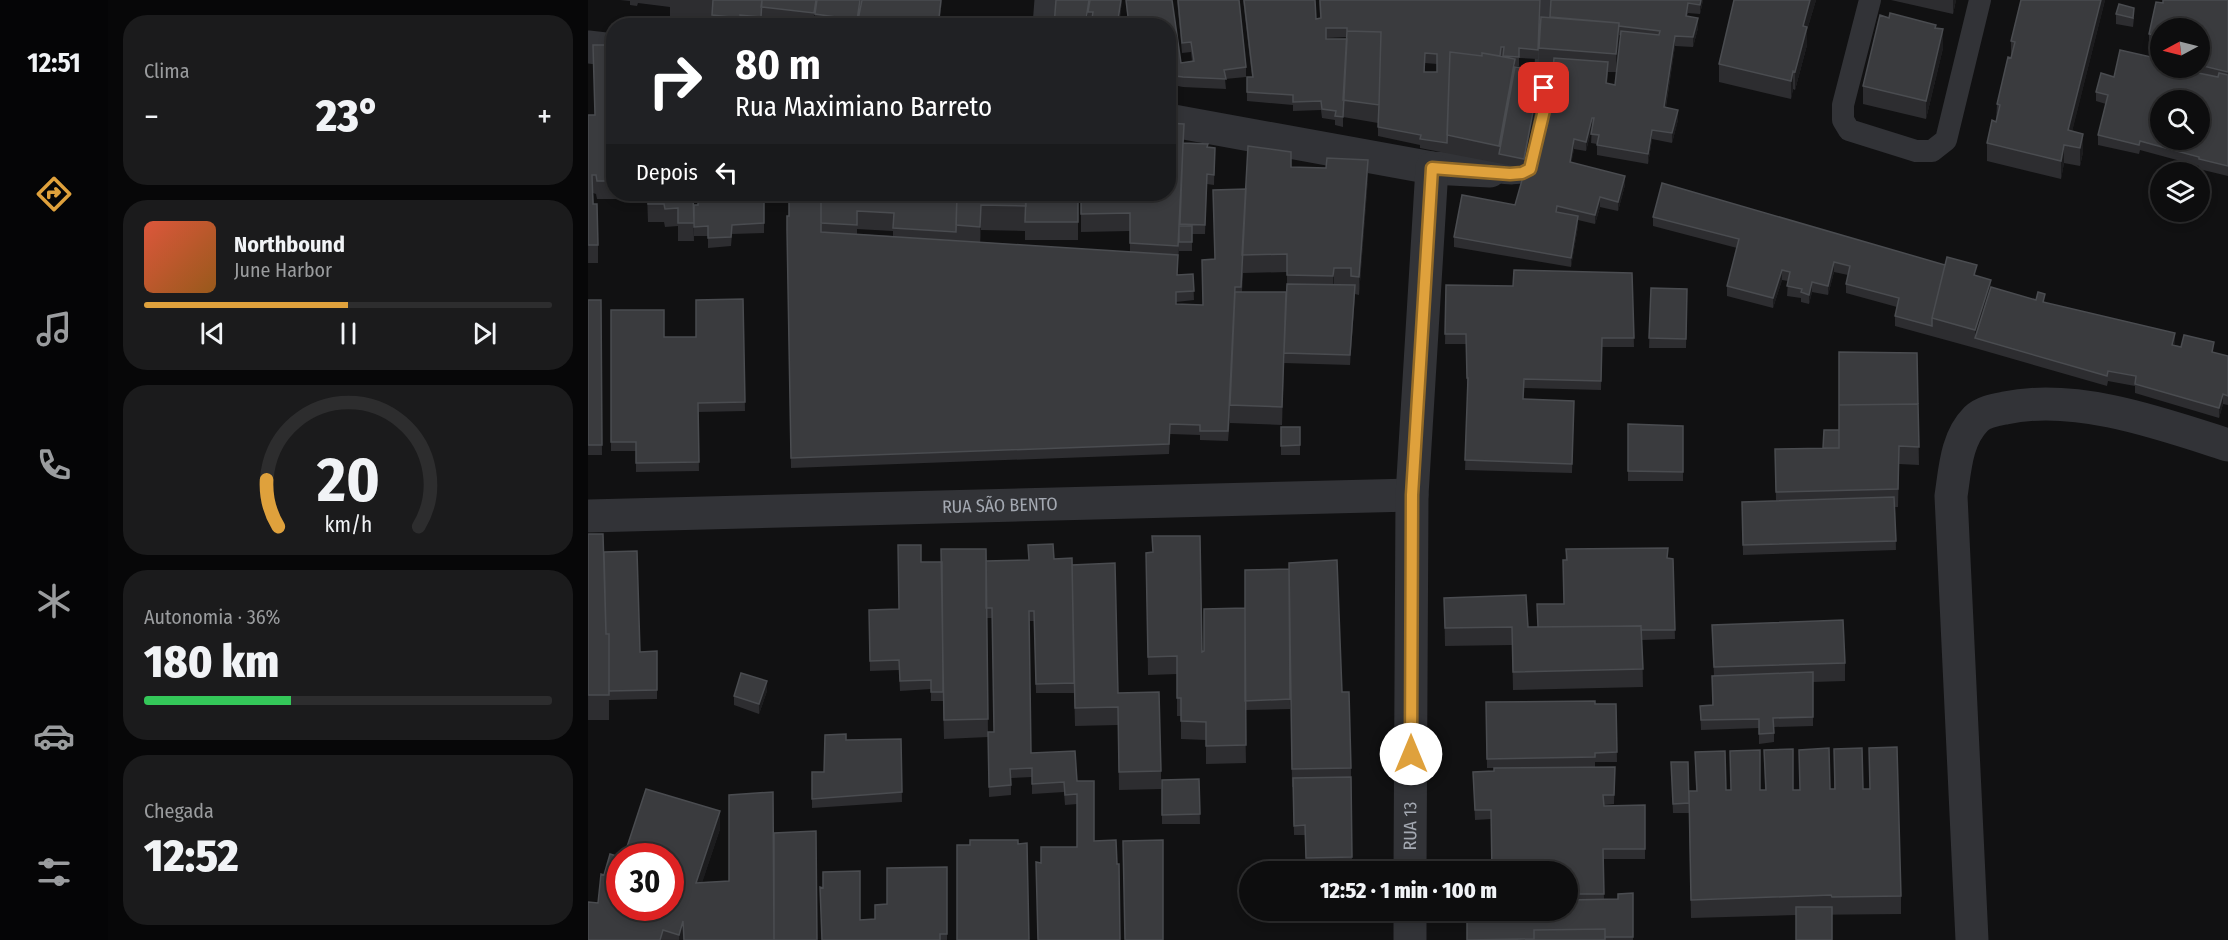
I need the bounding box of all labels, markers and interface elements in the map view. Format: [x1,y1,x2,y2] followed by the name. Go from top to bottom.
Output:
[2150,18,2210,78] north arrow
[2150,18,2210,222] map controls
[735,40,821,90] text: 80 m
[636,42,714,120] icon: right
[27,47,81,79] text: 12:51
[144,59,189,83] text: Clima
[1518,62,1569,113] pin
[1527,71,1560,104] icon: arrive
[316,89,380,143] text: 23°
[2150,90,2210,150] button: search
[735,91,992,123] text: Rua Maximiano Barreto
[144,97,159,137] text: −
[537,97,552,137] text: +
[710,156,743,189] icon: left
[636,159,698,186] text: Depois
[2150,162,2210,222] button: layers
[33,173,75,215] icon: directions
[234,231,345,258] text: Northbound
[234,258,332,282] text: June Harbor
[33,308,75,350] icon: music
[196,317,229,350] icon: previous
[332,317,365,350] icon: pause
[468,317,501,350] icon: next
[316,443,379,518] text: 20
[33,444,75,486] icon: phone
[942,493,1058,518] street label: RUA SÃO BENTO
[324,512,372,538] text: km/h
[33,580,75,622] icon: climate
[144,605,281,629] text: Autonomia · 36%
[144,635,279,689] text: 180 km
[33,715,75,757] icon: car
[1379,722,1443,786] position arrow
[144,799,214,823] text: Chegada
[1399,801,1421,851] street label: RUA 13
[144,829,239,883] text: 12:52
[606,843,684,921] speed limit sign: 30
[33,851,75,893] icon: filters
[1320,877,1497,904] text: 12:52 · 1 min · 100 m

